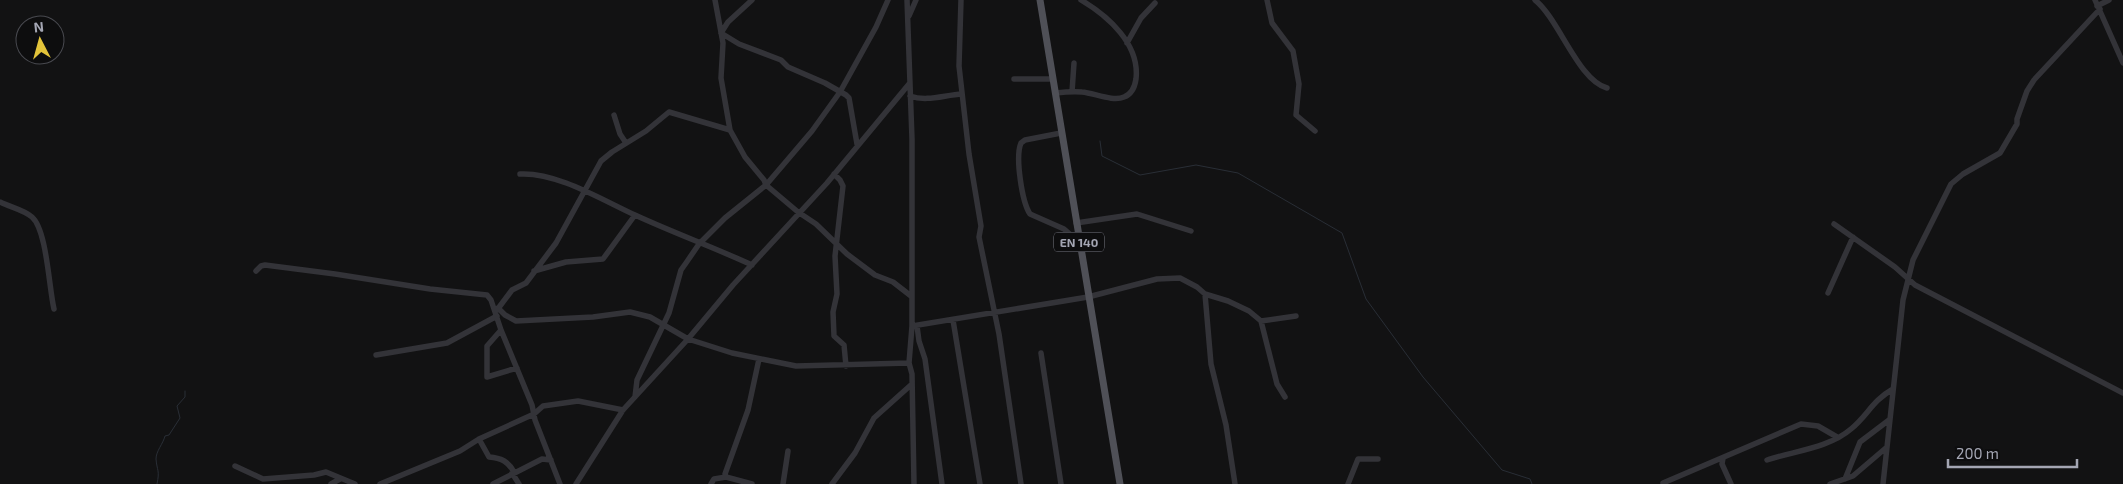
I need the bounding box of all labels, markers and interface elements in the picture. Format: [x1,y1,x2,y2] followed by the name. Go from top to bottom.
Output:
[15,15,65,65] north arrow
[33,18,45,36] text: N
[1054,232,1104,252] road number: EN 140
[1948,436,2077,468] scale bar
[1956,444,1999,462] text: 200 m

